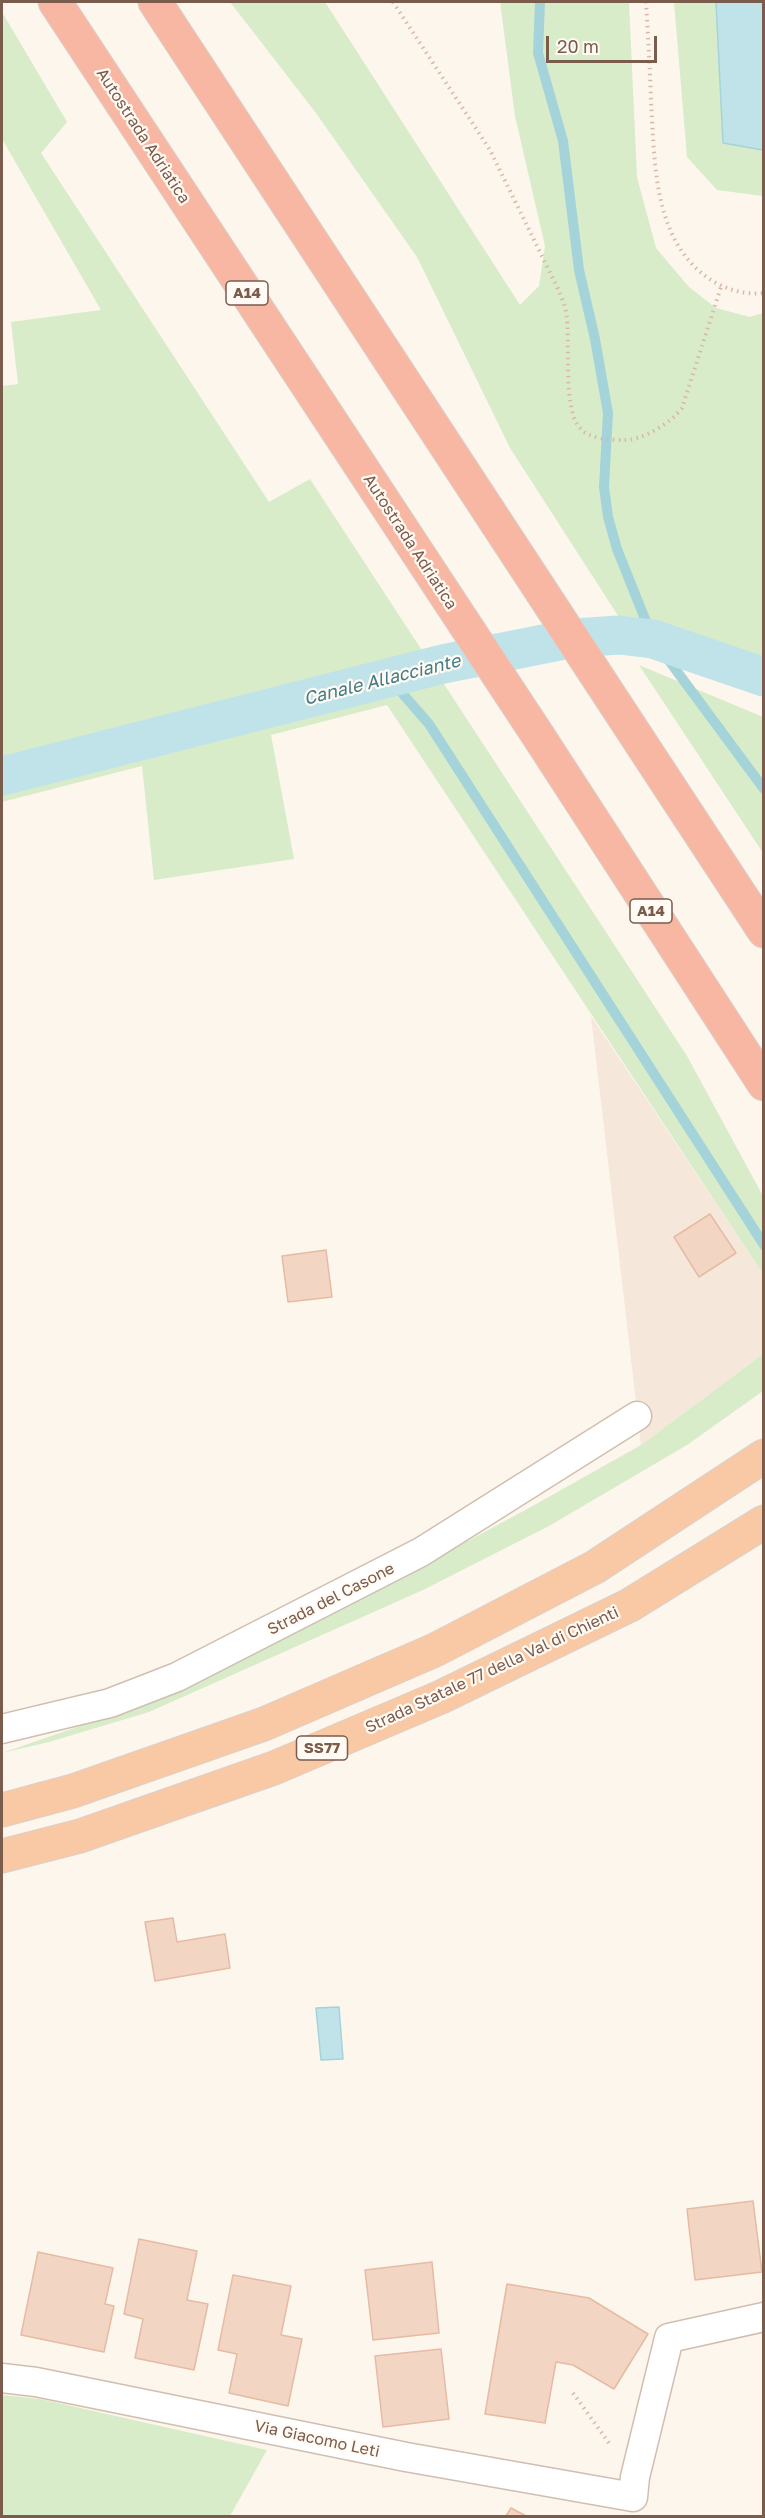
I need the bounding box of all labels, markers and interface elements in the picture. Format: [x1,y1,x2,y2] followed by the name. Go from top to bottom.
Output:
[549,24,660,62] scale bar
[557,35,599,57] text: 20 m
[92,65,194,207] street label: Autostrada Adriatica
[226,281,268,305] road number: A14
[359,471,461,613] street label: Autostrada Adriatica
[301,650,463,710] water label: Canale Allacciante
[630,899,672,923] road number: A14
[264,1559,398,1639] street label: Strada del Casone
[362,1603,622,1737] street label: Strada Statale 77 della Val di Chienti
[296,1736,348,1760] road number: SS77
[253,2416,381,2462] street label: Via Giacomo Leti

